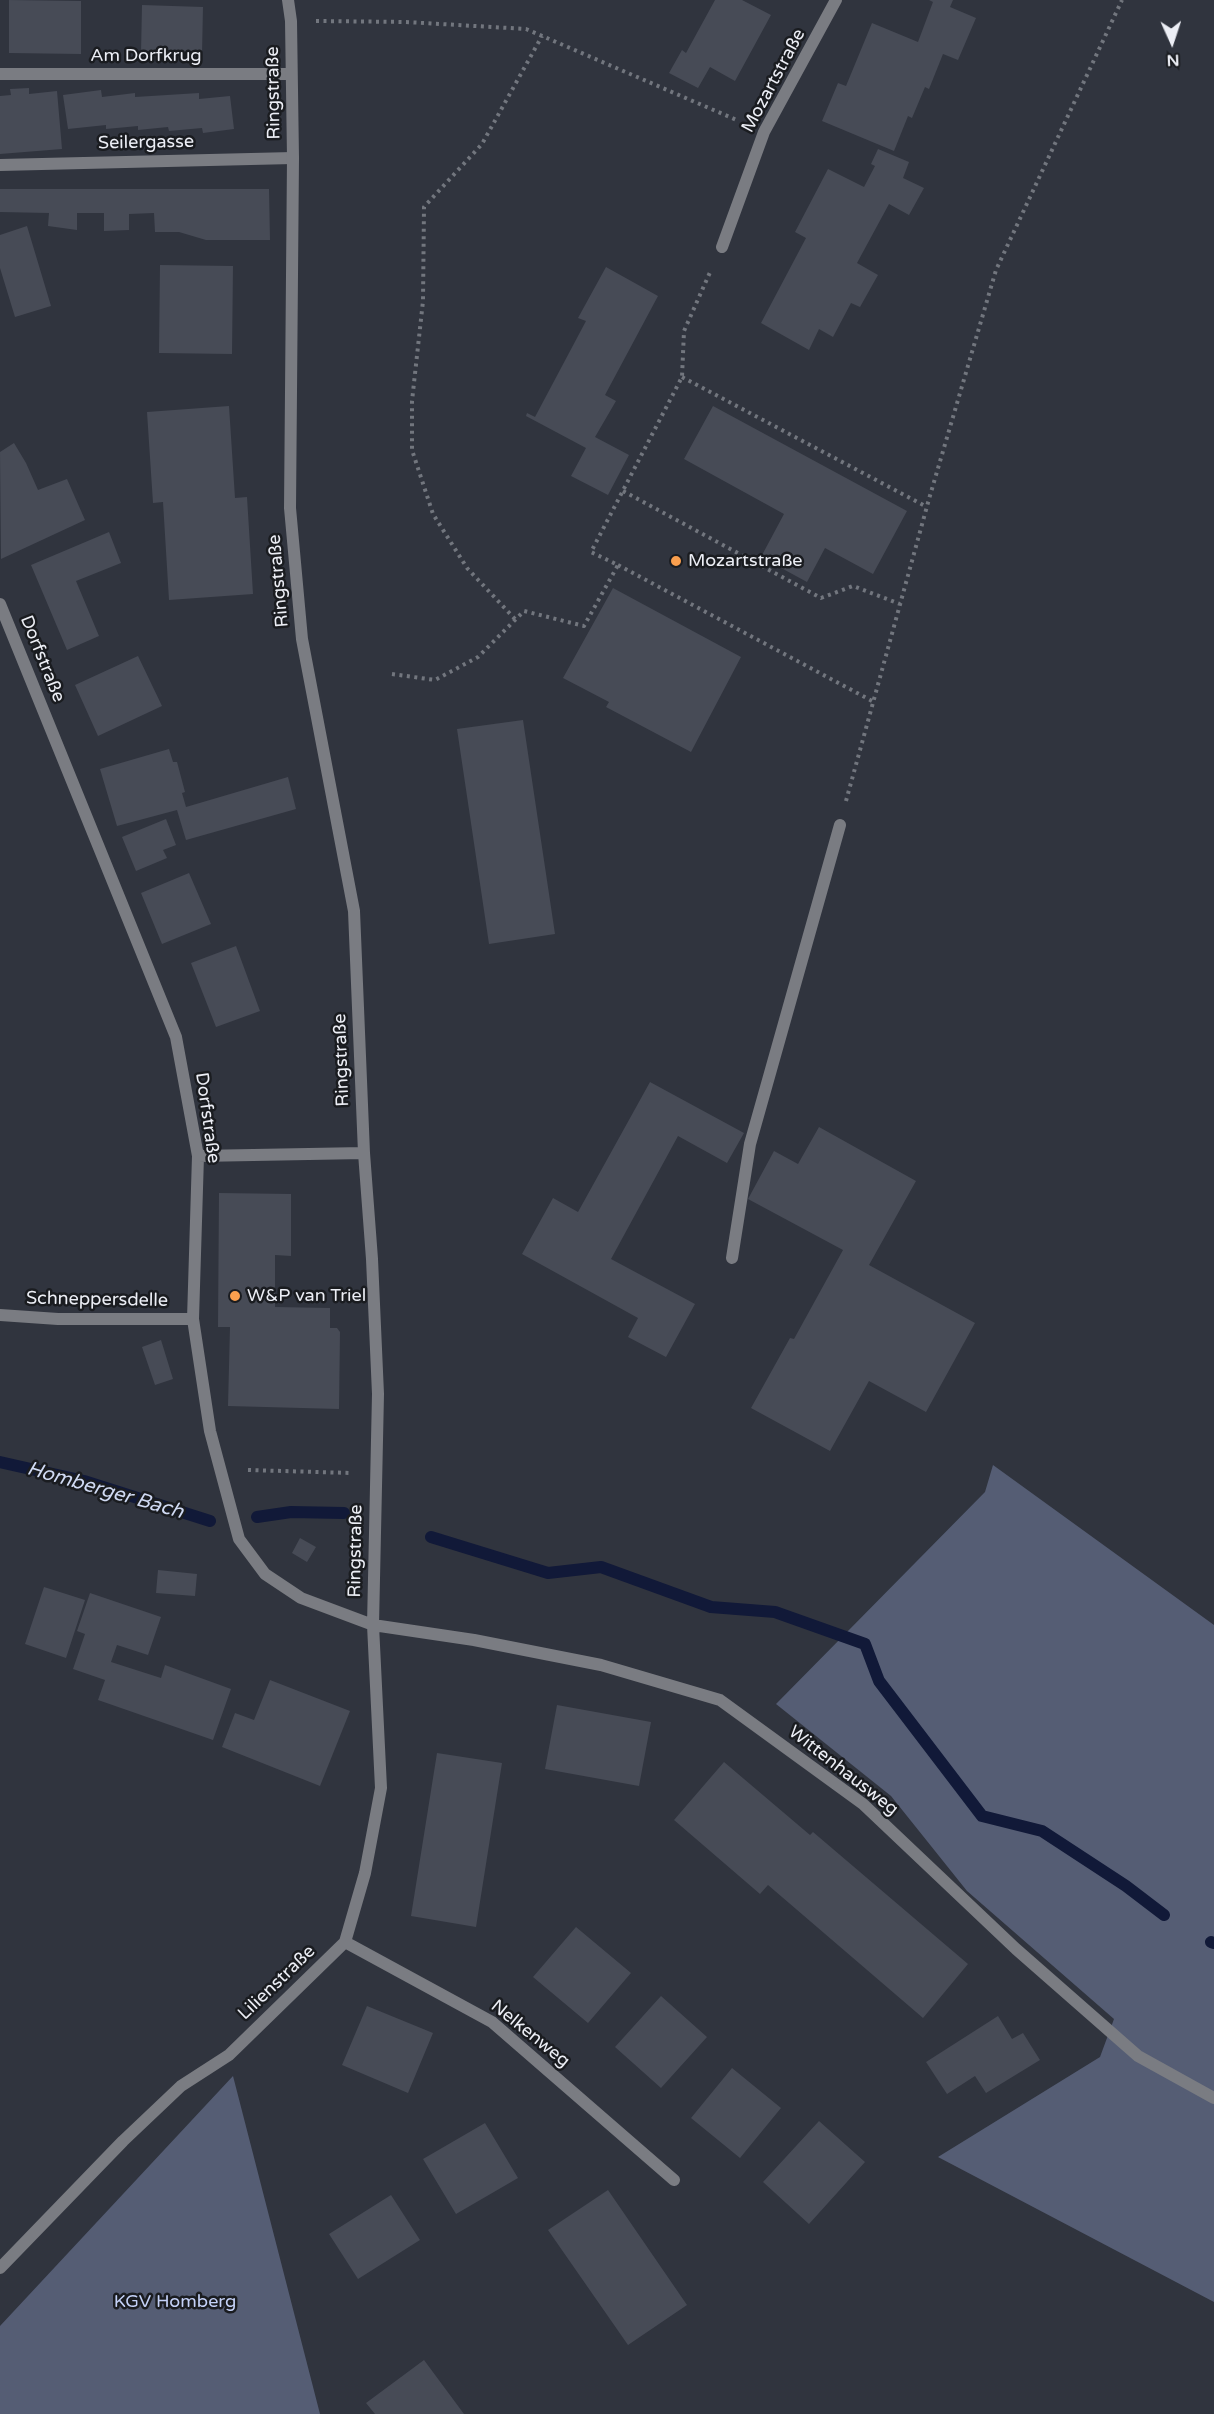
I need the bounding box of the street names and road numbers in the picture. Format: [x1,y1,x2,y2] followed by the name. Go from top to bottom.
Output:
[738,25,810,137] street label: Mozartstraße
[90,45,202,67] street label: Am Dorfkrug
[262,46,286,140] street label: Ringstraße
[98,131,194,155] street label: Seilergasse
[264,534,294,628] street label: Ringstraße
[15,613,69,705] street label: Dorfstraße
[330,1013,354,1107] street label: Ringstraße
[190,1071,224,1165] street label: Dorfstraße
[26,1288,168,1312] street label: Schneppersdelle
[344,1504,368,1598] street label: Ringstraße
[784,1721,902,1821] street label: Wittenhausweg
[234,1941,320,2025] street label: Lilienstraße
[486,1996,574,2072] street label: Nelkenweg

